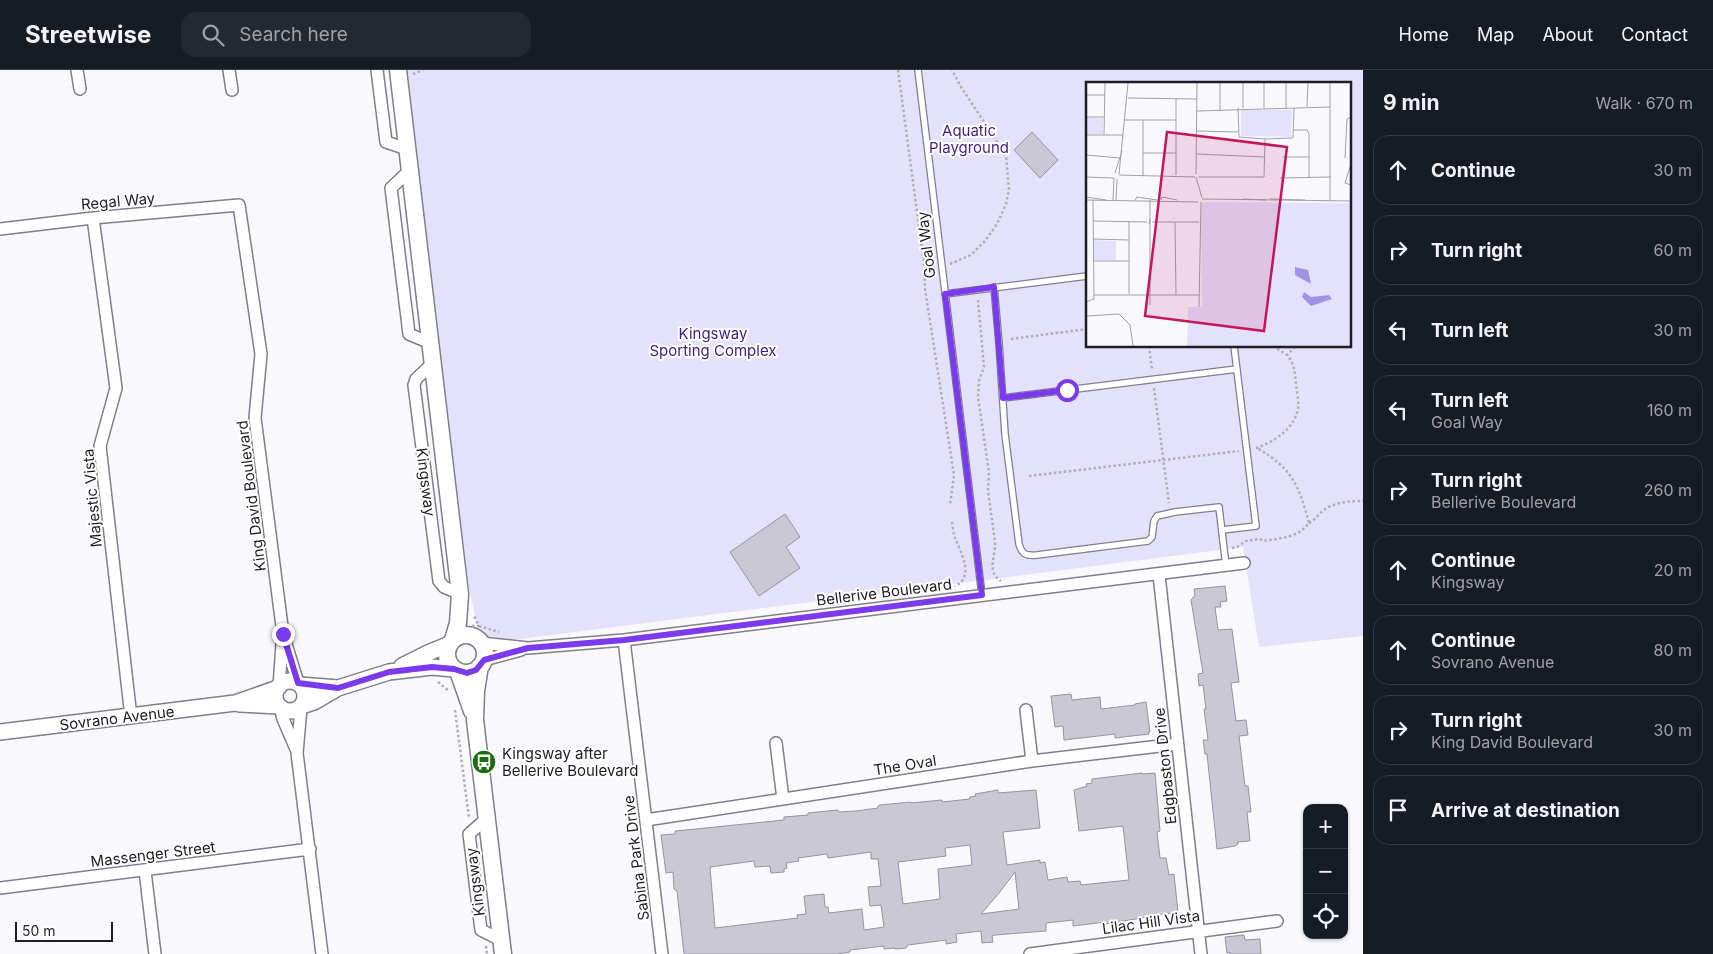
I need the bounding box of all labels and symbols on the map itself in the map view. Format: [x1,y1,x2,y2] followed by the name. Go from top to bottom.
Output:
[1086,82,1350,348] inset map
[929,121,1009,157] park label: Aquatic Playground
[80,188,156,214] street label: Regal Way
[912,210,940,280] street label: Goal Way
[649,324,777,360] park label: Kingsway Sporting Complex
[1056,379,1079,402] route start
[232,419,270,573] street label: King David Boulevard
[412,447,440,518] street label: Kingsway
[78,448,106,548] street label: Majestic Vista
[815,574,953,610] street label: Bellerive Boulevard
[272,623,295,646] route end
[58,702,176,734] street label: Sovrano Avenue
[1149,707,1181,825] street label: Edgbaston Drive
[502,744,638,780] place label: Kingsway after Bellerive Boulevard
[471,749,497,775] bus stop icon: Kingsway after Bellerive Boulevard
[872,751,938,779] street label: The Oval
[619,794,653,922] street label: Sabina Park Drive
[90,837,217,871] street label: Massenger Street
[461,846,489,917] street label: Kingsway
[1101,906,1201,938] street label: Lilac Hill Vista
[15,919,112,942] scale bar

